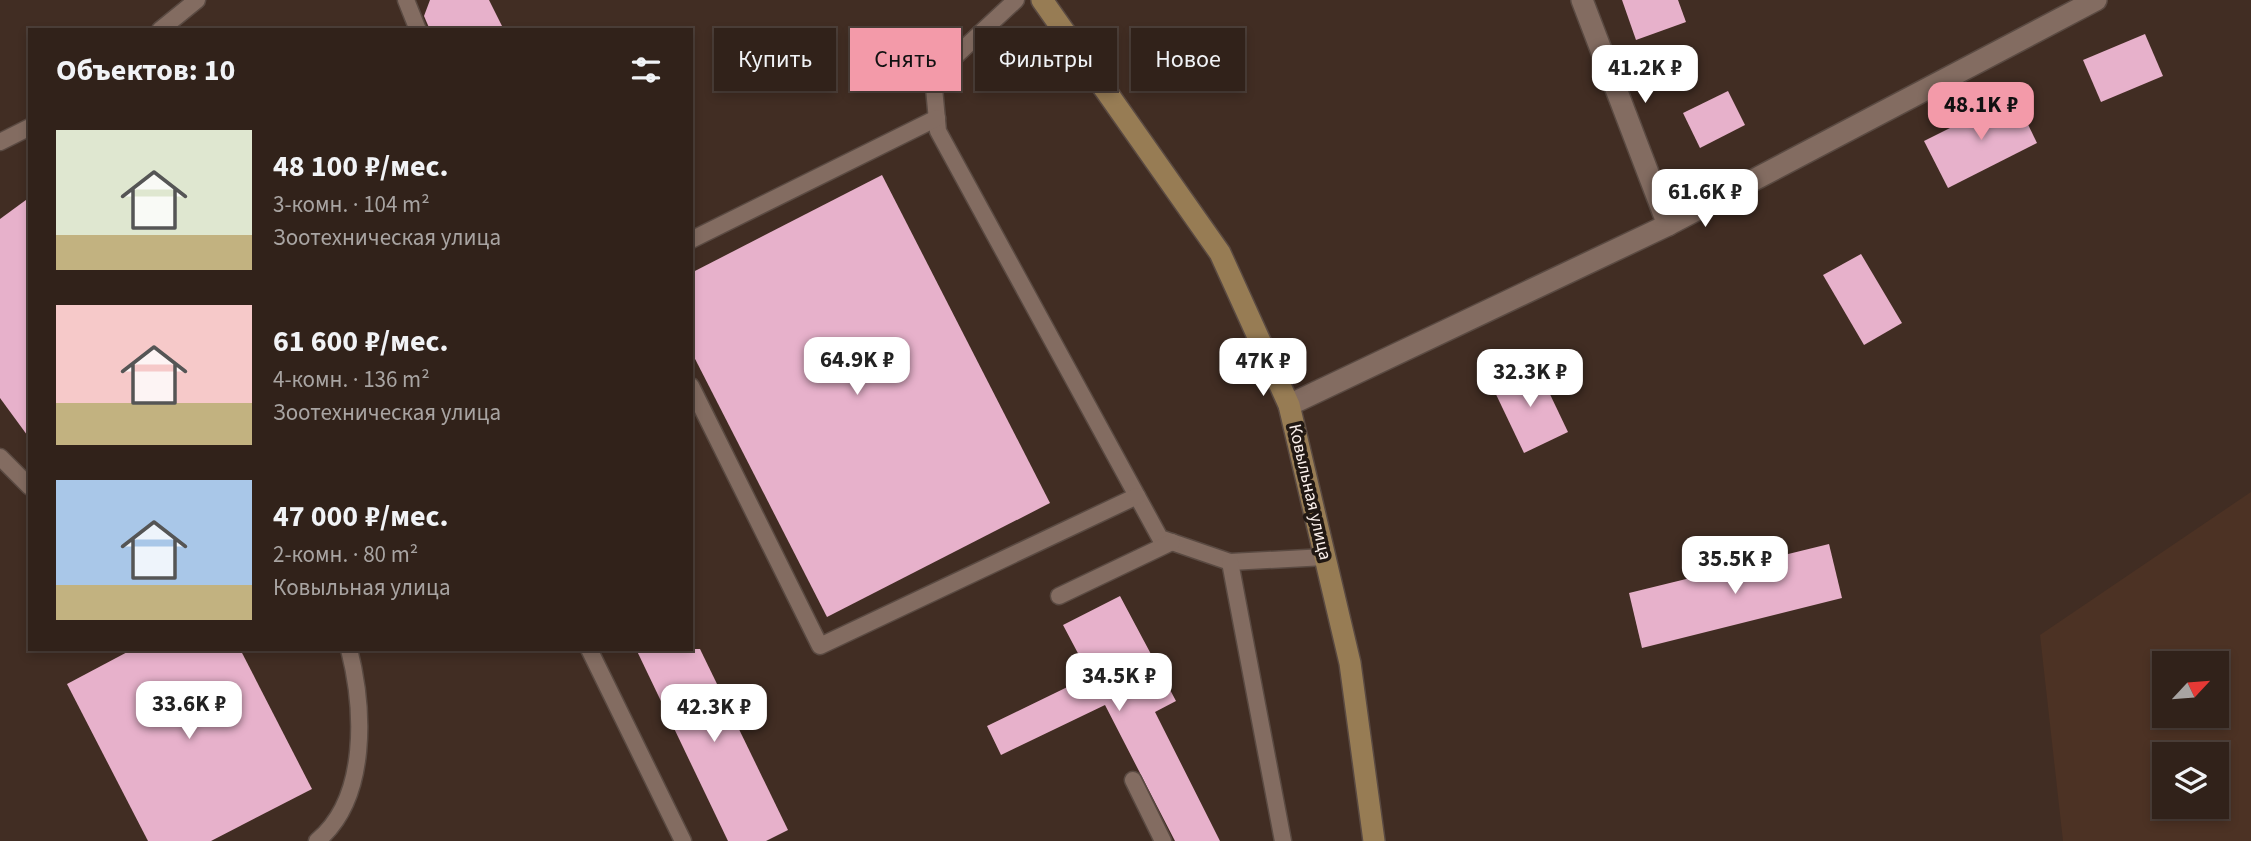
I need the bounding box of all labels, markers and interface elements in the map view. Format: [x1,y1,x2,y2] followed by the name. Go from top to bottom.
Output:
[714,28,836,91] chip: Купить
[850,28,961,91] chip: Снять
[975,28,1117,91] chip: Фильтры
[1131,28,1245,91] chip: Новое
[1580,46,1710,105] pin: 41.2K ₽
[56,49,235,92] text: Объектов: 10
[627,51,665,89] icon: filters
[1608,51,1682,84] text: 41.2K ₽
[1916,82,2046,142] pin: 48.1K ₽
[1944,88,2018,121] text: 48.1K ₽
[273,145,449,188] text: 48 100 ₽/мес.
[112,158,196,242] icon: home
[1640,170,1770,229] pin: 61.6K ₽
[1668,175,1742,208] text: 61.6K ₽
[273,188,430,221] text: 3-комн. · 104 m²
[273,221,501,254] text: Зоотехническая улица
[273,320,449,363] text: 61 600 ₽/мес.
[112,333,196,417] icon: home
[792,338,922,397] pin: 64.9K ₽
[1214,338,1312,398] pin: 47K ₽
[820,343,894,376] text: 64.9K ₽
[1235,344,1291,377] text: 47K ₽
[1465,350,1595,409] pin: 32.3K ₽
[1493,355,1567,388] text: 32.3K ₽
[273,363,430,396] text: 4-комн. · 136 m²
[273,396,501,429] text: Зоотехническая улица
[1282,421,1338,563] street label: Ковыльная улица
[273,495,449,538] text: 47 000 ₽/мес.
[112,508,196,592] icon: home
[1670,536,1800,596] pin: 35.5K ₽
[273,538,418,571] text: 2-комн. · 80 m²
[1698,542,1772,575] text: 35.5K ₽
[273,571,451,604] text: Ковыльная улица
[2152,651,2230,728] north arrow
[2152,651,2229,819] map controls
[1054,654,1184,713] pin: 34.5K ₽
[1082,659,1156,692] text: 34.5K ₽
[124,682,254,741] pin: 33.6K ₽
[649,684,779,744] pin: 42.3K ₽
[152,687,226,720] text: 33.6K ₽
[677,690,751,723] text: 42.3K ₽
[2152,742,2229,819] button: layers

